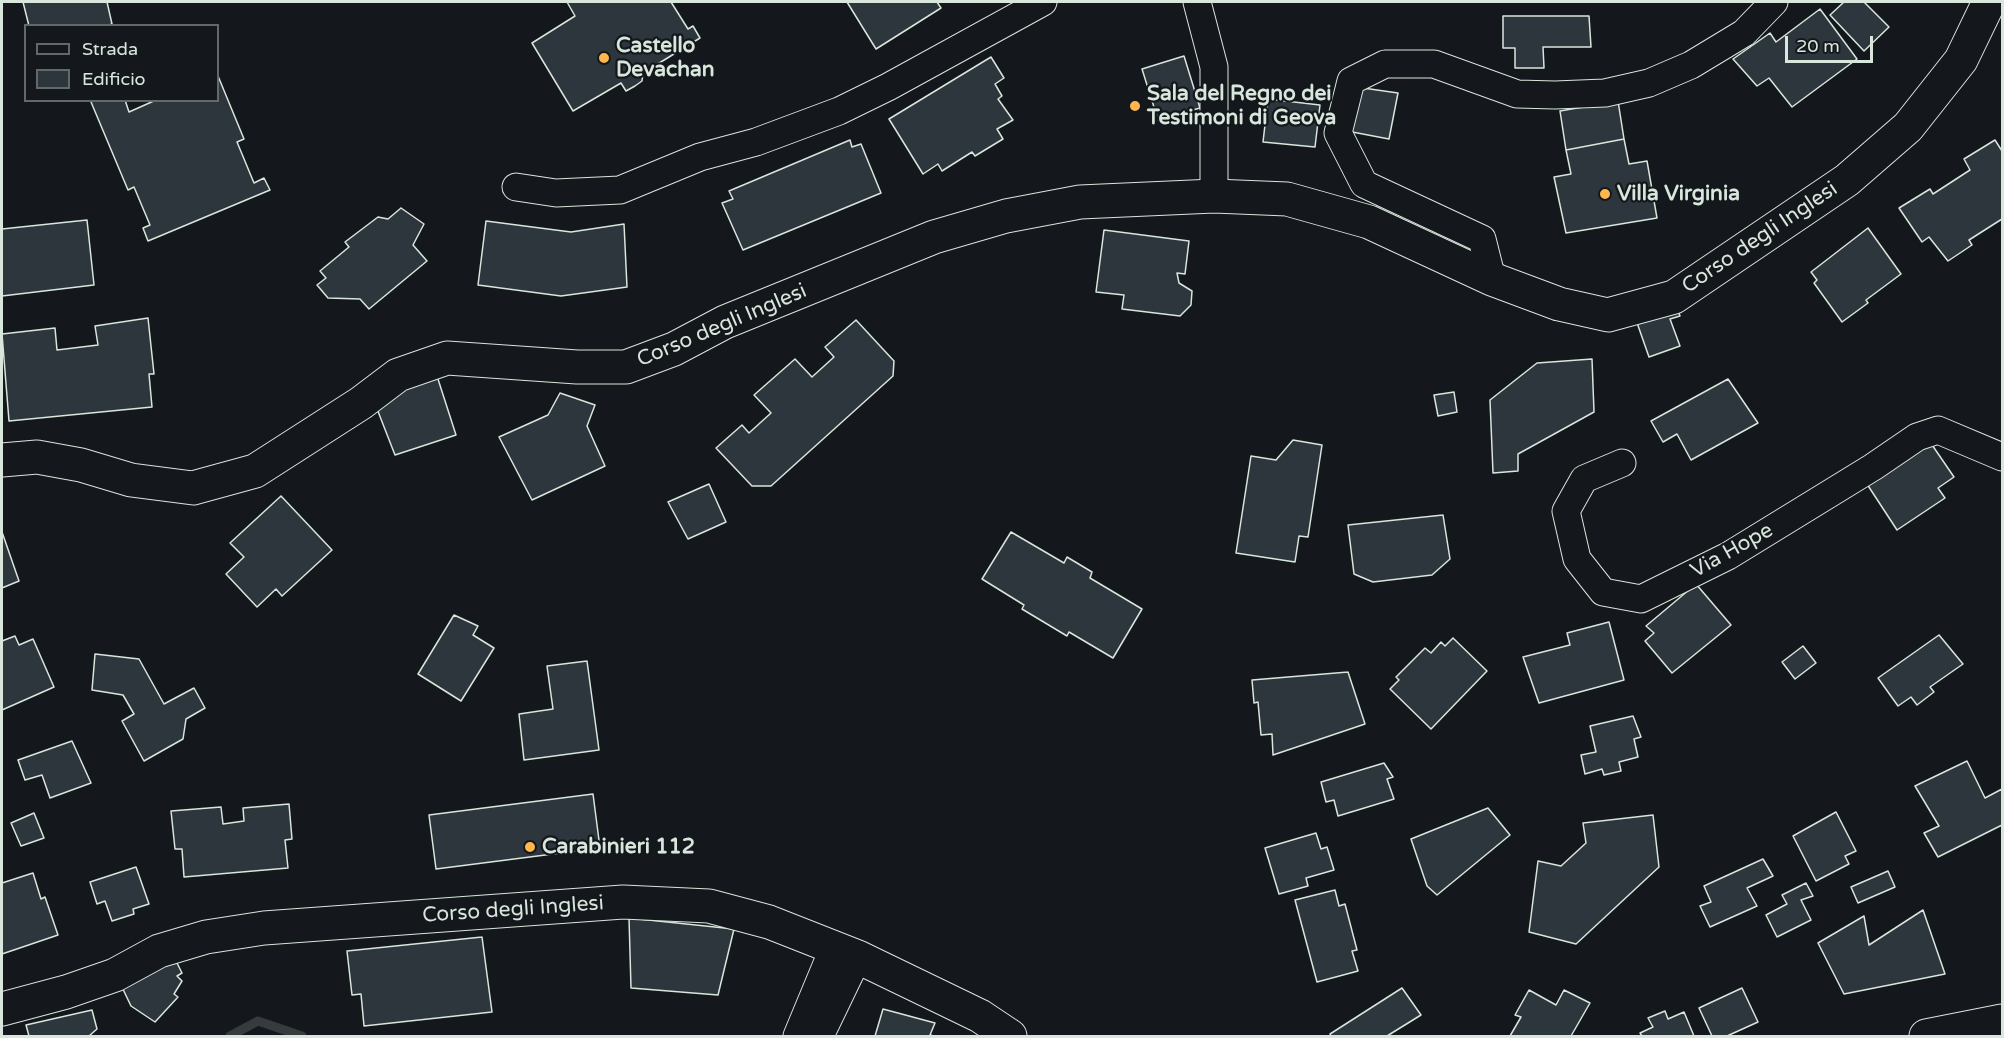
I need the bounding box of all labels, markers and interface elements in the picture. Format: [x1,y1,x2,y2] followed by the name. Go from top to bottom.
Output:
[24,24,219,102] legend
[1788,24,1876,62] scale bar
[616,33,715,83] place label: Castello Devachan
[1796,35,1840,57] text: 20 m
[82,38,138,60] text: Strada
[597,51,611,65] marker: Castello Devachan
[82,68,146,90] text: Edificio
[1147,81,1336,131] place label: Sala del Regno dei Testimoni di Geova
[1128,99,1142,113] marker: Sala del Regno dei Testimoni di Geova
[1678,177,1842,299] street label: Corso degli Inglesi
[1617,181,1740,207] place label: Villa Virginia
[1598,187,1612,201] marker: Villa Virginia
[633,279,811,373] street label: Corso degli Inglesi
[1686,518,1778,584] street label: Via Hope
[542,834,695,860] place label: Carabinieri 112
[523,840,537,854] marker: Carabinieri 112
[421,891,605,929] street label: Corso degli Inglesi

